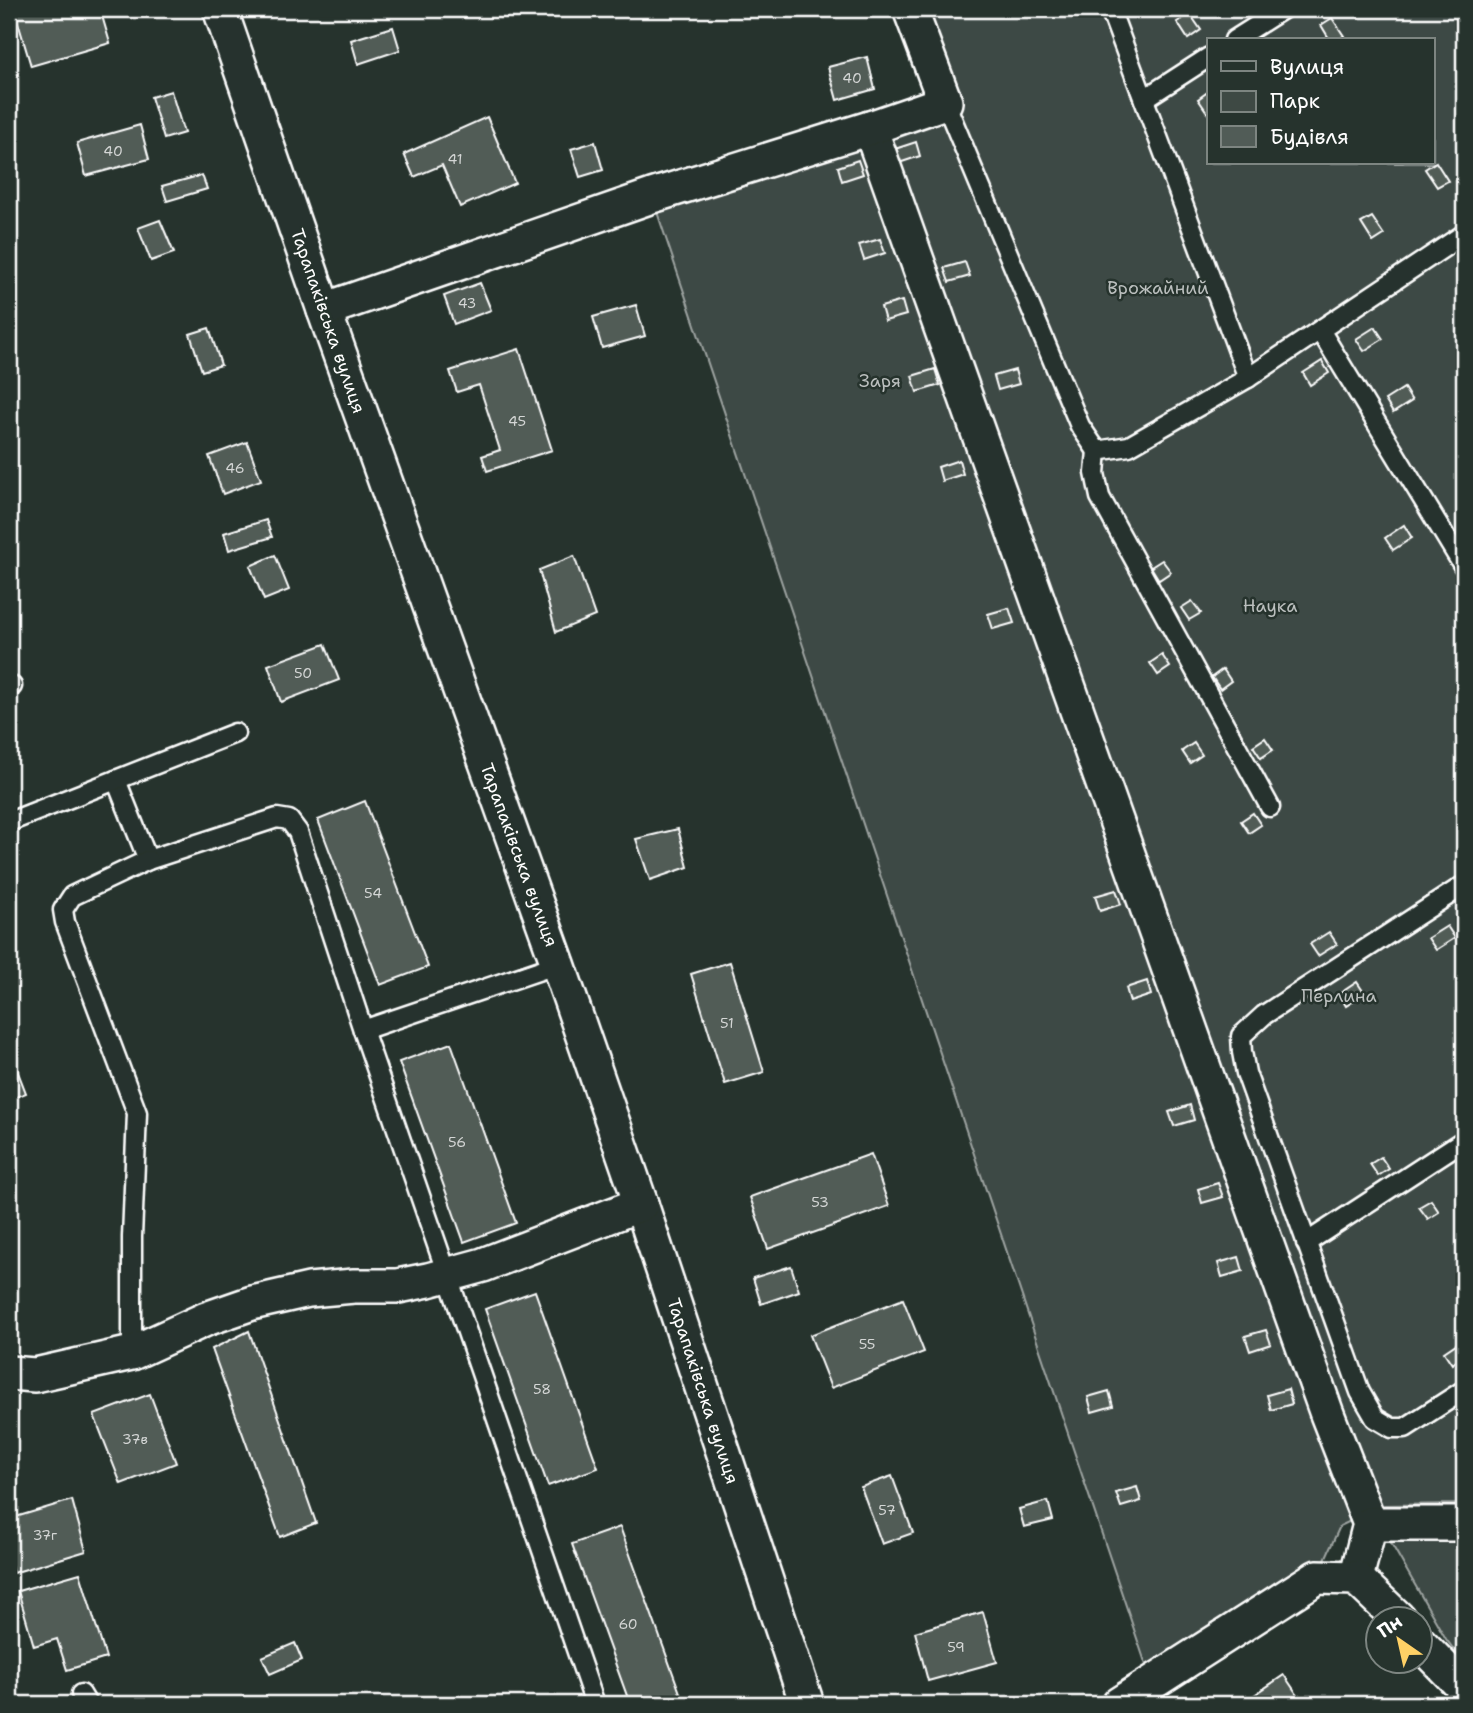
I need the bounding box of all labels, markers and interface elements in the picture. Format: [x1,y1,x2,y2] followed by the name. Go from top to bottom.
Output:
[1207,38,1434,164] legend
[1270,53,1344,81] text: Вулиця
[842,69,862,87] house number: 40
[1270,87,1320,115] text: Парк
[1270,123,1349,151] text: Будівля
[103,142,123,160] house number: 40
[448,150,462,168] house number: 41
[285,225,371,417] street label: Тарапаківська вулиця
[1107,276,1209,300] park label: Врожайний
[458,294,476,312] house number: 43
[859,369,901,393] park label: Заря
[508,412,526,430] house number: 45
[225,459,245,477] house number: 46
[1243,594,1297,618] park label: Наука
[294,664,312,682] house number: 50
[475,760,563,950] street label: Тарапаківська вулиця
[364,884,382,902] house number: 54
[1301,984,1377,1008] park label: Перлина
[720,1014,734,1032] house number: 51
[448,1133,466,1151] house number: 56
[811,1193,829,1211] house number: 53
[662,1295,744,1487] street label: Тарапаківська вулиця
[859,1335,875,1353] house number: 55
[533,1380,551,1398] house number: 58
[122,1430,148,1448] house number: 37в
[878,1501,896,1519] house number: 57
[33,1526,58,1544] house number: 37г
[1364,1604,1434,1674] north arrow
[1372,1609,1407,1644] text: Пн
[618,1615,638,1633] house number: 60
[947,1638,965,1656] house number: 59

